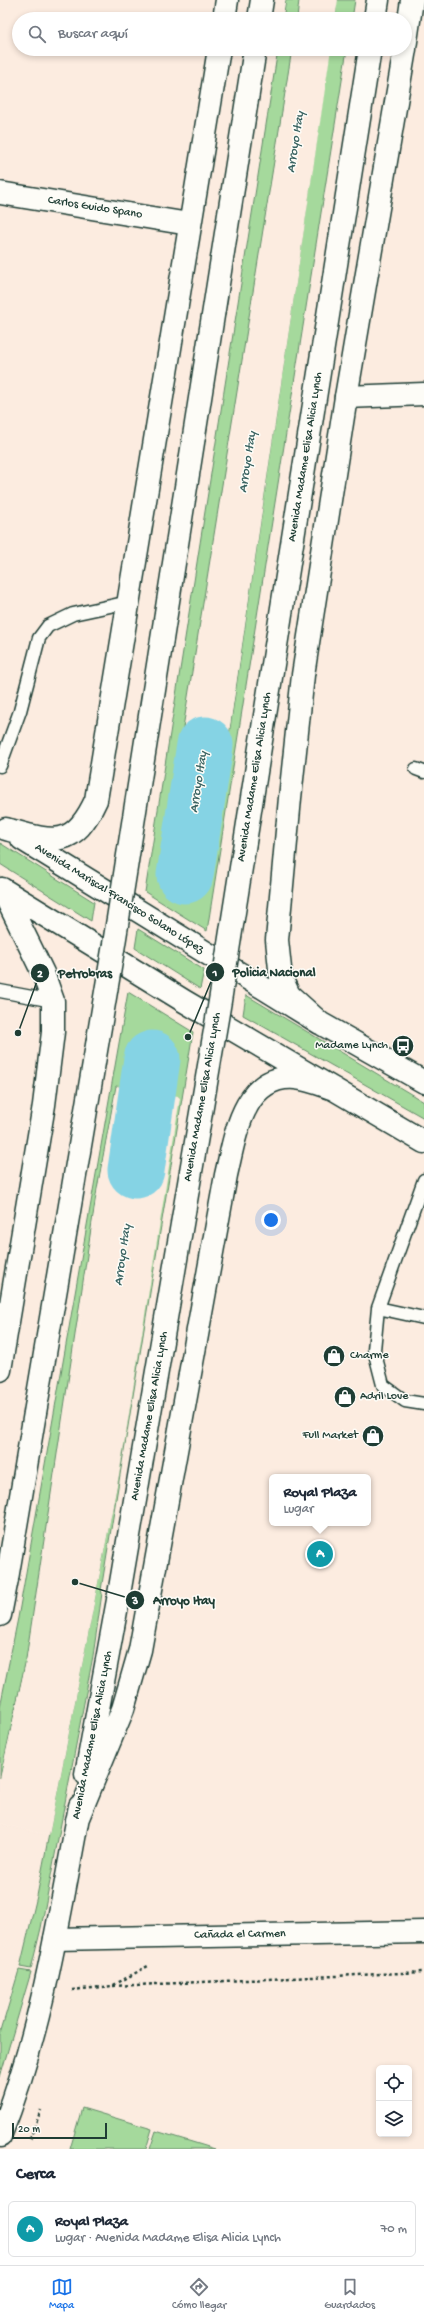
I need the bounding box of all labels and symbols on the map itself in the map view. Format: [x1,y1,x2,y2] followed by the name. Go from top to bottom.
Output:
[284,109,308,174] water label: Arroyo Itay
[47,194,143,222] street label: Carlos Guido Spano
[286,371,326,543] street label: Avenida Madame Elisa Alicia Lynch
[236,429,260,494] water label: Arroyo Itay
[235,691,275,863] street label: Avenida Madame Elisa Alicia Lynch
[187,749,211,814] water label: Arroyo Itay
[32,841,207,957] street label: Avenida Mariscal Francisco Solano López
[205,959,324,984] callout: Policia Nacional
[30,960,120,985] callout: Petrobras
[231,966,316,981] text: Policia Nacional
[57,967,113,982] text: Petrobras
[212,967,218,981] text: 1
[37,968,43,982] text: 2
[181,1011,225,1183] street label: Avenida Madame Elisa Alicia Lynch
[390,1033,416,1059] bus stop icon: Madame Lynch
[315,1039,389,1053] place label: Madame Lynch
[261,1210,281,1230] your location
[111,1222,135,1287] water label: Arroyo Itay
[128,1330,172,1502] street label: Avenida Madame Elisa Alicia Lynch
[321,1343,347,1369] shop icon: Charme
[350,1349,389,1363] place label: Charme
[332,1384,358,1410] shop icon: Adril Love
[360,1390,409,1404] place label: Adril Love
[360,1423,386,1449] shop icon: Full Market
[301,1429,359,1443] place label: Full Market
[307,1539,333,1569] pin: A
[125,1587,223,1612] callout: Arroyo Itay
[152,1594,216,1609] text: Arroyo Itay
[131,1595,138,1609] text: 3
[70,1649,116,1820] street label: Avenida Madame Elisa Alicia Lynch
[194,1927,286,1943] street label: Cañada el Carmen
[12,2121,107,2140] scale bar

